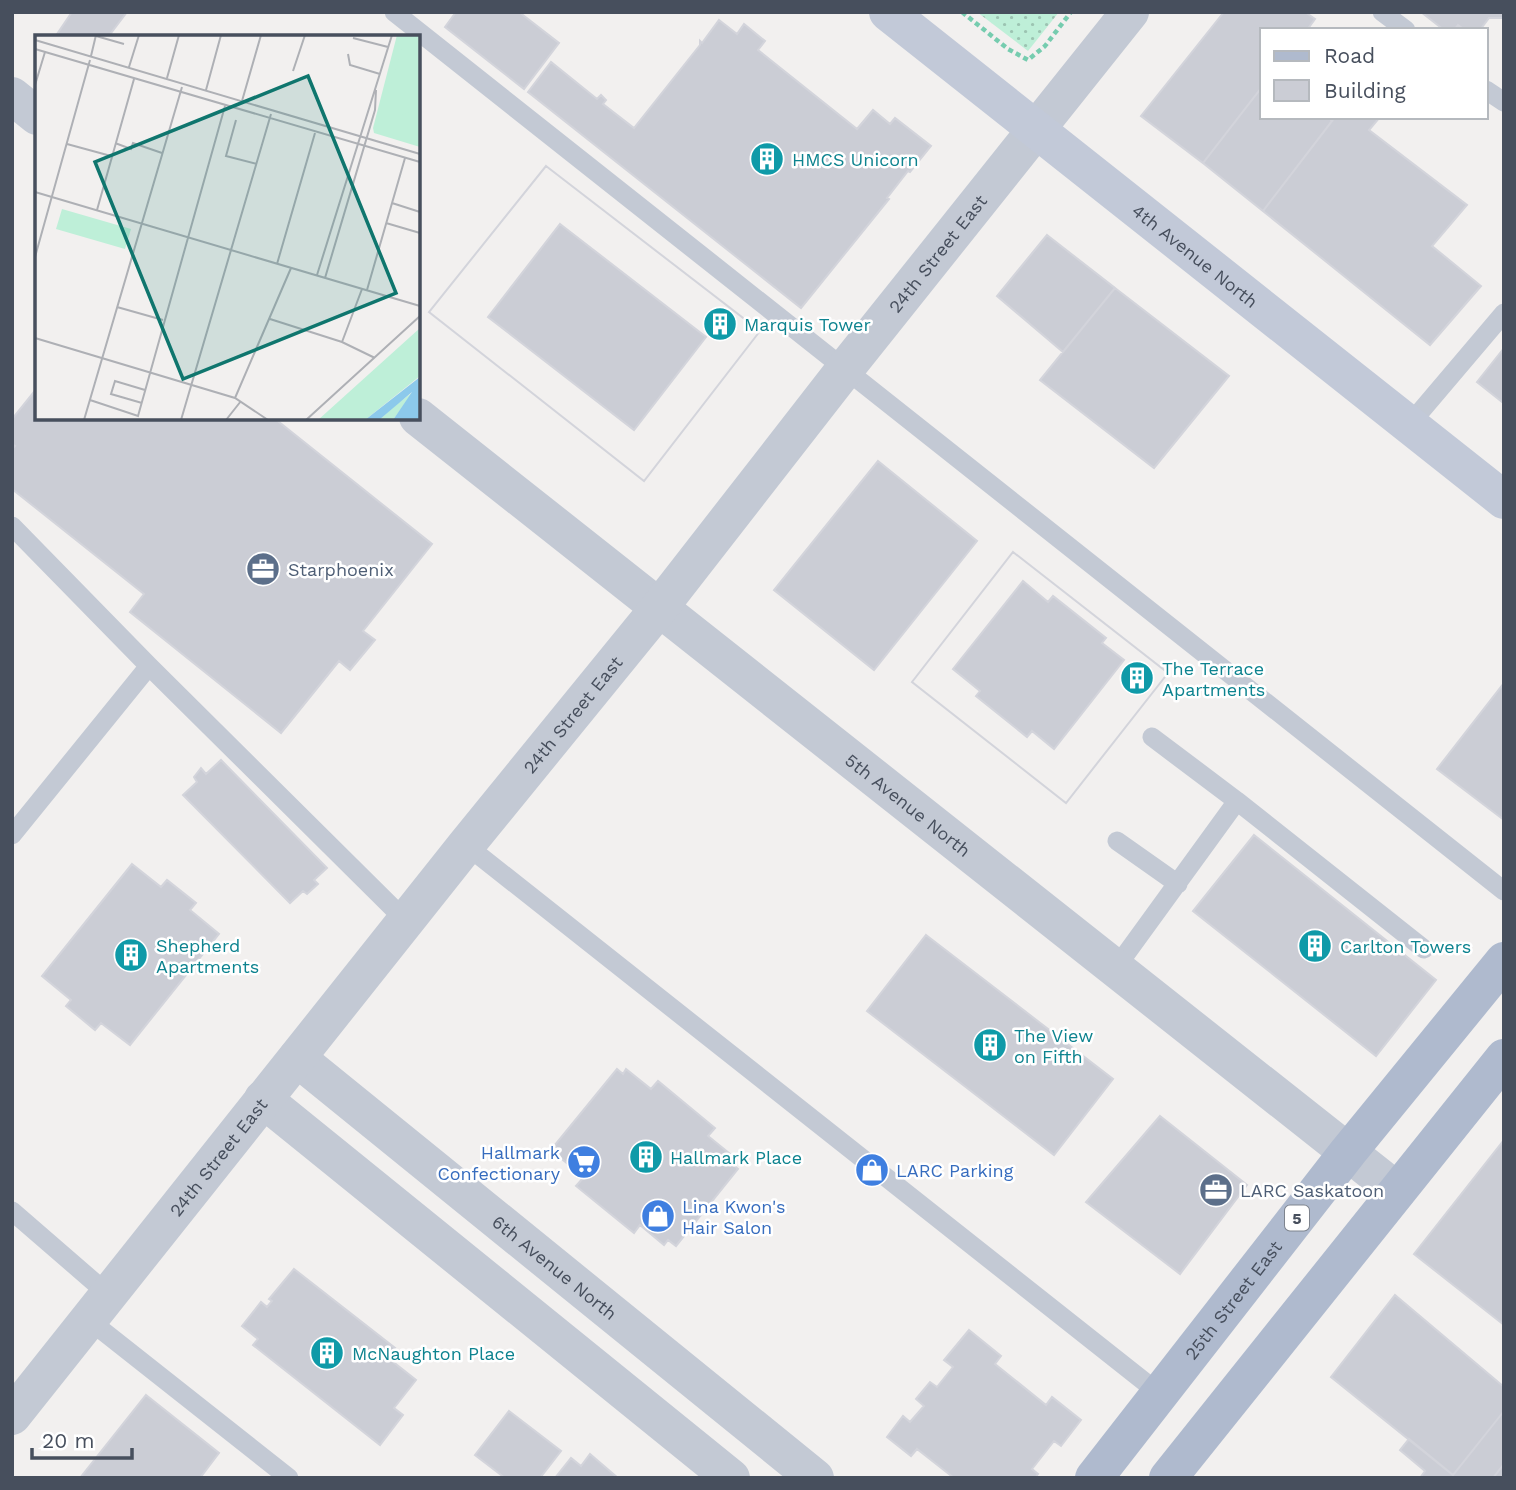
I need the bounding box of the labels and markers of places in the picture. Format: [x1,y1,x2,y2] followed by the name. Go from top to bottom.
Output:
[748,140,786,178] building icon: HMCS Unicorn
[792,149,919,170] place label: HMCS Unicorn
[701,305,739,343] building icon: Marquis Tower
[744,314,871,335] place label: Marquis Tower
[244,550,282,588] office icon: Starphoenix
[288,559,394,580] place label: Starphoenix
[1162,658,1265,700] place label: The Terrace Apartments
[1118,659,1156,697] building icon: The Terrace Apartments
[1296,927,1334,965] building icon: Carlton Towers
[156,935,259,977] place label: Shepherd Apartments
[112,936,150,974] building icon: Shepherd Apartments
[1340,936,1471,957] place label: Carlton Towers
[1014,1025,1093,1067] place label: The View on Fifth
[971,1026,1009,1064] building icon: The View on Fifth
[627,1138,665,1176] building icon: Hallmark Place
[437,1142,561,1184] place label: Hallmark Confectionary
[565,1143,603,1181] supermarket icon: Hallmark Confectionary
[670,1147,802,1168] place label: Hallmark Place
[853,1151,891,1189] shop icon: LARC Parking
[896,1160,1014,1181] place label: LARC Parking
[1197,1171,1235,1209] office icon: LARC Saskatoon
[1240,1180,1384,1201] place label: LARC Saskatoon
[682,1196,785,1238] place label: Lina Kwon's Hair Salon
[639,1197,677,1235] shop icon: Lina Kwon's Hair Salon
[308,1334,346,1372] building icon: McNaughton Place
[352,1343,515,1364] place label: McNaughton Place

